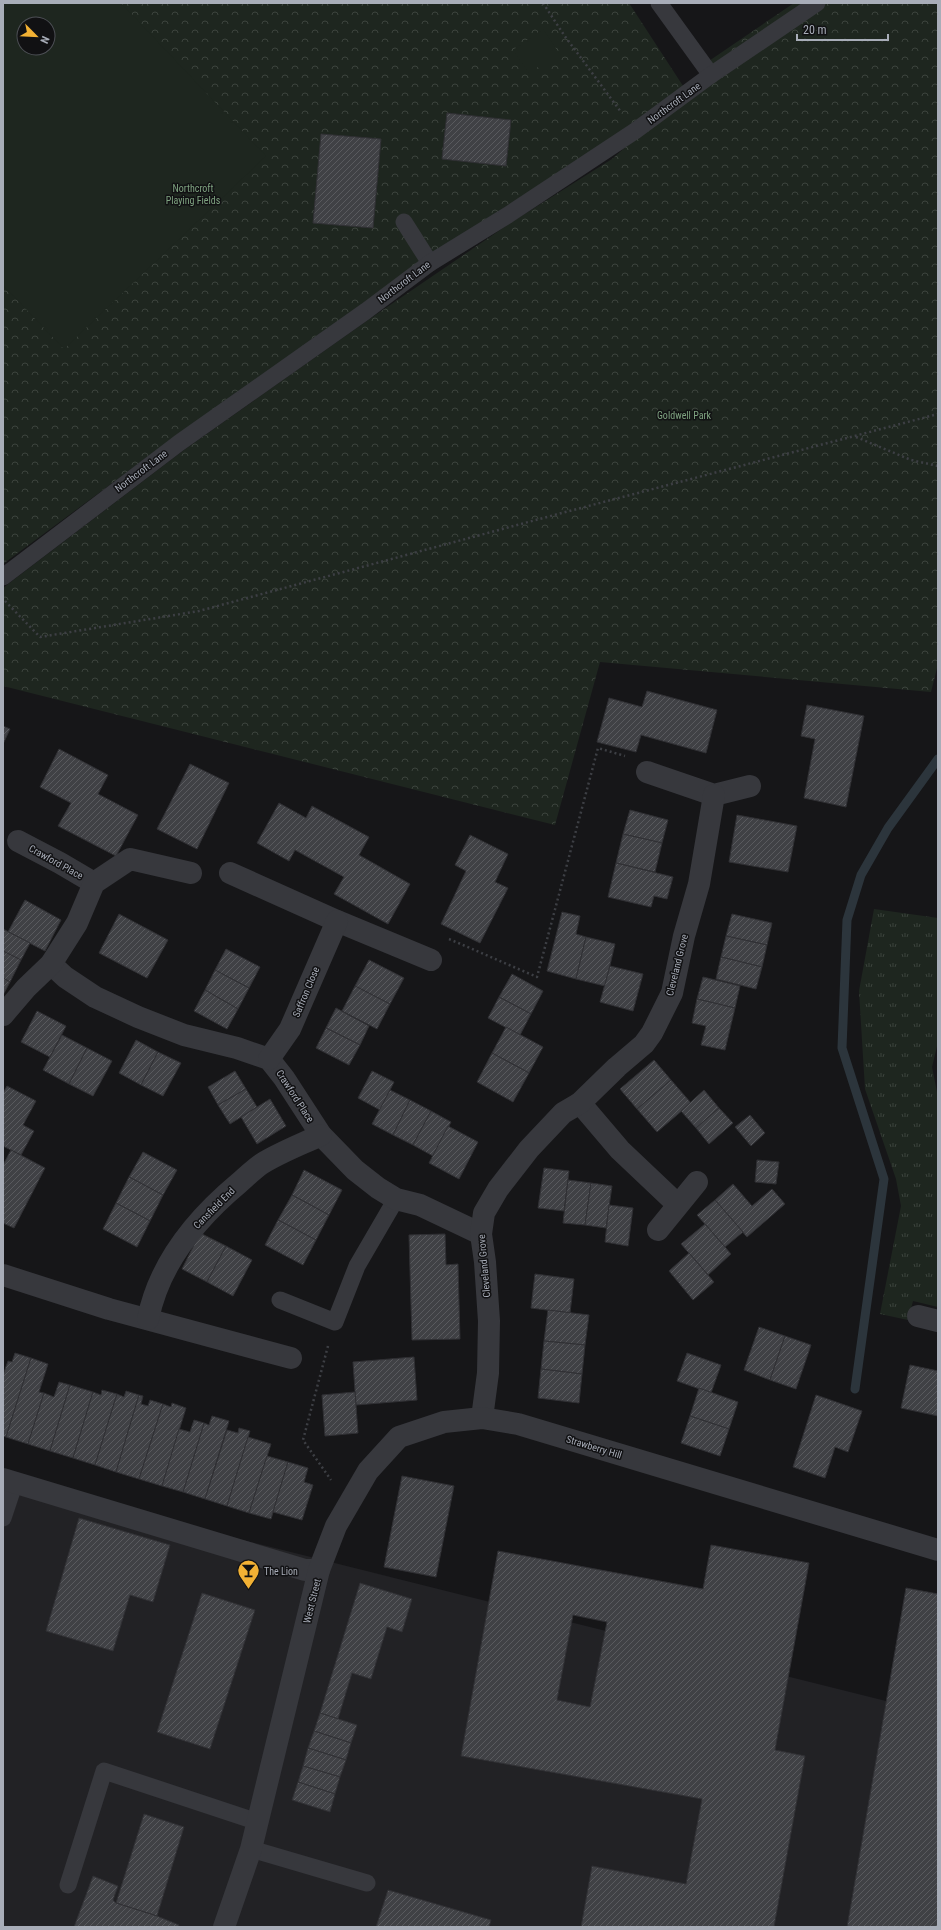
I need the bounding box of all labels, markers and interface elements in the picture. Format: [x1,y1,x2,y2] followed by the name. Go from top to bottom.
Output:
[16,16,56,56] north arrow
[797,16,888,42] scale bar
[803,23,827,37] text: 20 m
[37,34,52,46] text: N
[646,80,703,126] street label: Northcroft Lane
[166,183,221,206] park label: Northcroft Playing Fields
[376,259,432,305] street label: Northcroft Lane
[657,410,712,421] park label: Goldwell Park
[113,448,169,494] street label: Northcroft Lane
[27,843,85,882] street label: Crawford Place
[664,933,690,997] street label: Cleveland Grove
[290,965,322,1019] street label: Saffron Close
[274,1068,316,1124] street label: Crawford Place
[191,1185,237,1231] street label: Cansfield End
[476,1234,492,1298] street label: Cleveland Grove
[565,1433,623,1461] street label: Strawberry Hill
[235,1558,261,1591] bar icon: The Lion
[264,1566,298,1577] place label: The Lion
[301,1578,323,1624] street label: West Street

